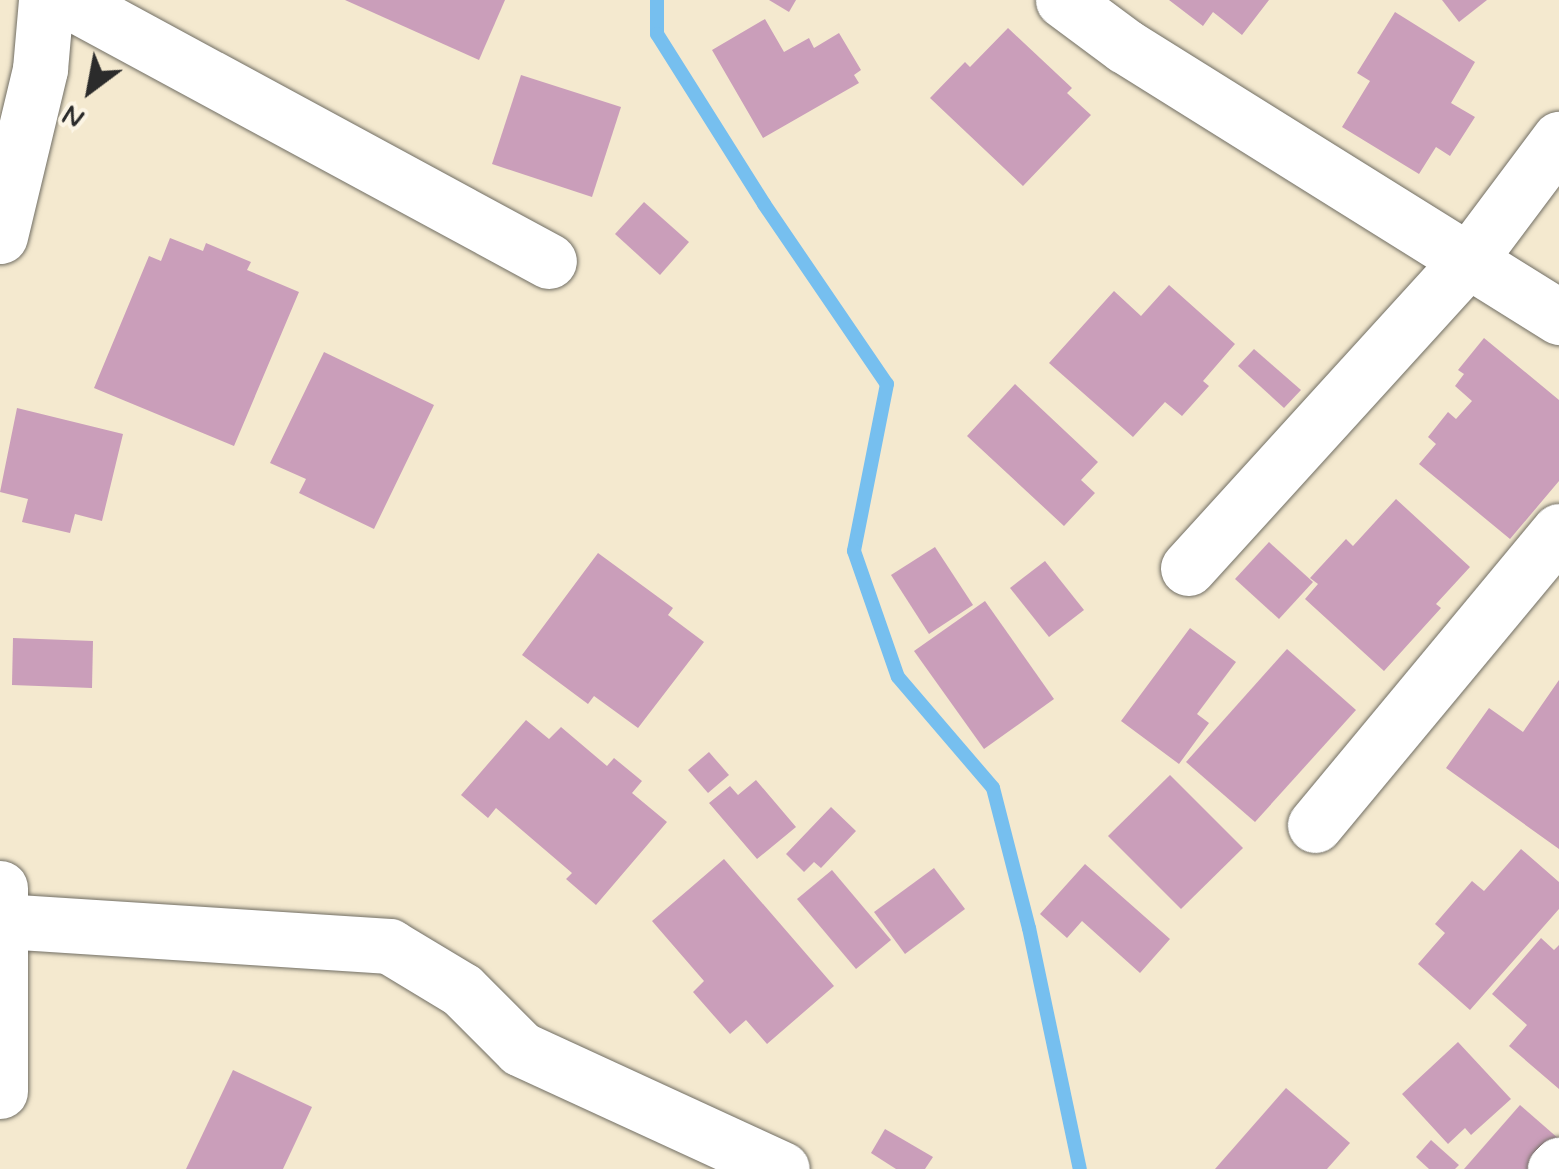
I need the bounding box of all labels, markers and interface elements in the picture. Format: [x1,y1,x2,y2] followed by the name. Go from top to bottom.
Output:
[40,40,140,140] north arrow
[56,95,92,136] text: N

